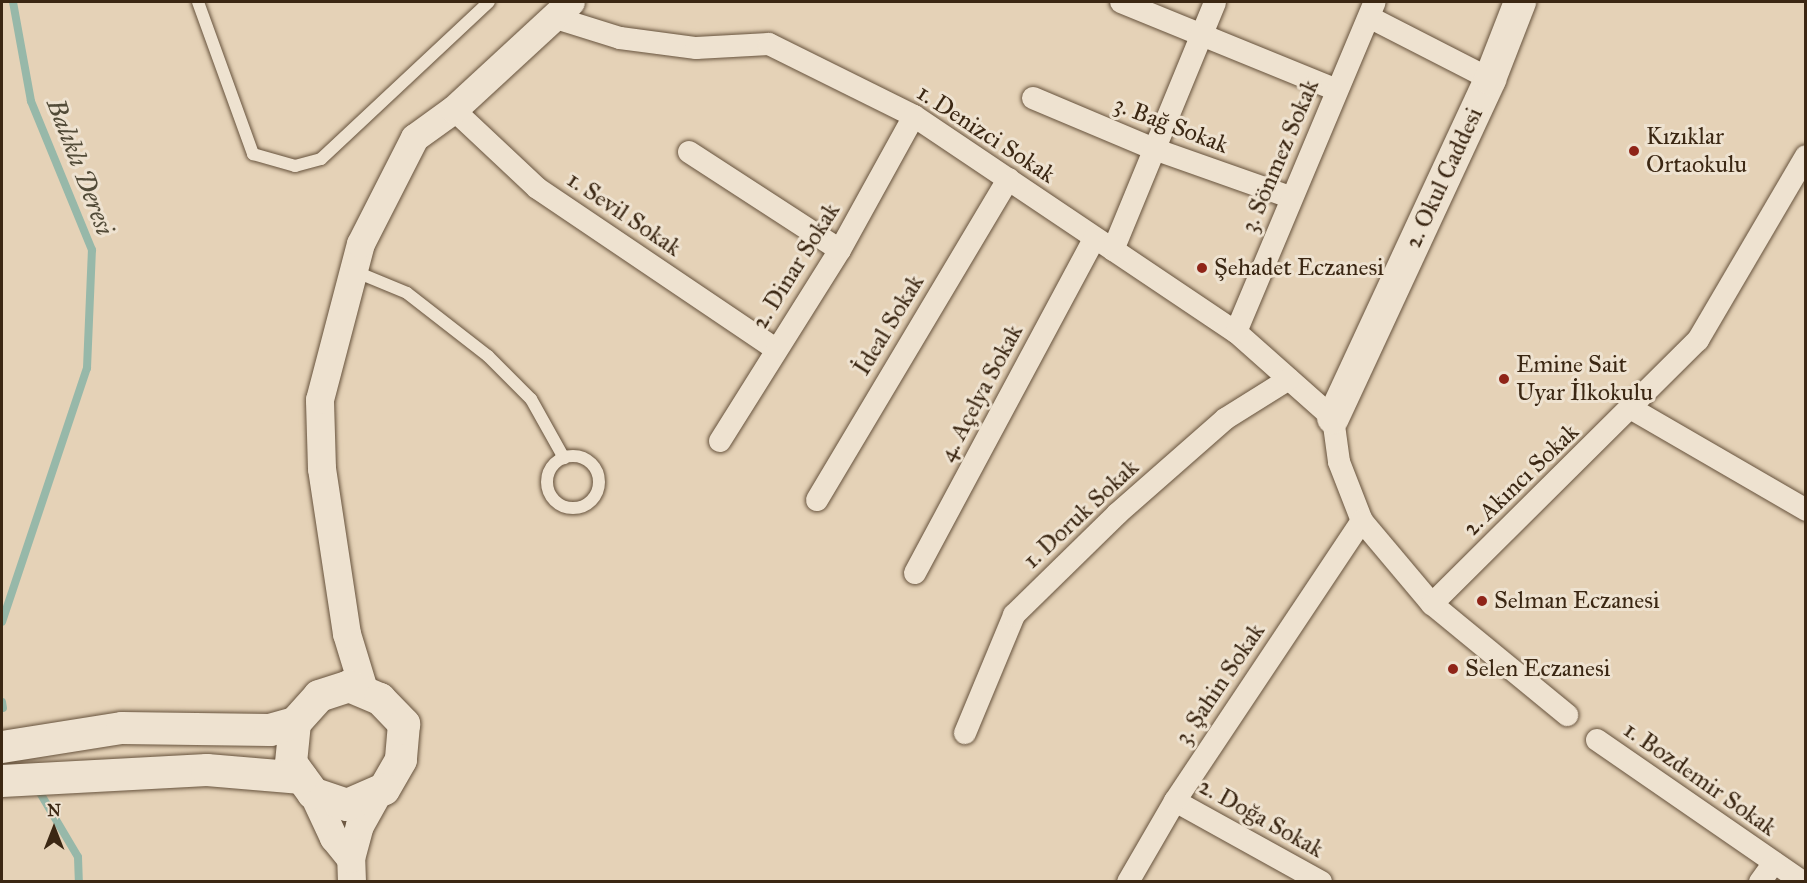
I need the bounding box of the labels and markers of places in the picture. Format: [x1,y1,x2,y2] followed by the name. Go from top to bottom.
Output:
[1646,123,1747,179] place label: Kızıklar Ortaokulu
[1627,144,1641,158] marker: Kızıklar Ortaokulu
[1214,254,1384,282] place label: Şehadet Eczanesi
[1195,261,1209,275] marker: Şehadet Eczanesi
[1516,351,1653,407] place label: Emine Sait Uyar İlkokulu
[1497,372,1511,386] marker: Emine Sait Uyar İlkokulu
[1494,587,1660,615] place label: Selman Eczanesi
[1475,594,1489,608] marker: Selman Eczanesi
[1465,655,1610,683] place label: Selen Eczanesi
[1446,662,1460,676] marker: Selen Eczanesi

